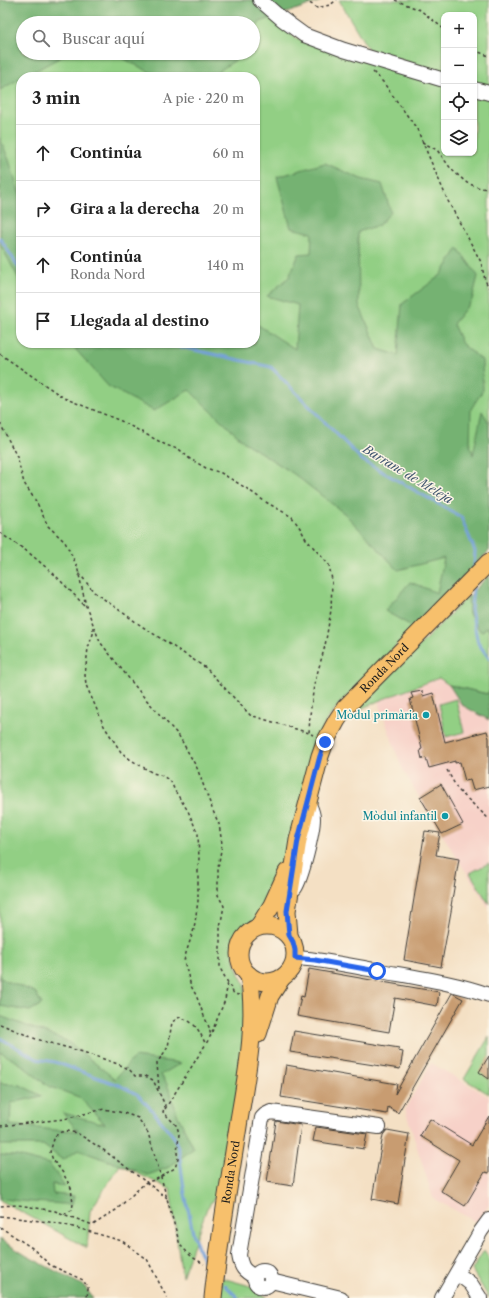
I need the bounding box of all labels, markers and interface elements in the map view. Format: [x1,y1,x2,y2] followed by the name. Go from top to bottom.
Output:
[441,12,477,156] map controls
[441,12,477,48] button: +
[16,16,260,60] search box
[30,27,52,49] icon: search
[62,29,145,48] text: Buscar aquí
[441,48,477,84] button: −
[441,84,477,120] button: locate
[32,88,81,108] text: 3 min
[163,90,244,106] text: A pie · 220 m
[441,120,477,156] button: layers
[32,142,54,164] icon: ahead
[70,143,142,162] text: Continúa
[213,145,244,161] text: 60 m
[32,198,54,220] icon: right
[70,199,200,218] text: Gira a la derecha
[213,201,244,217] text: 20 m
[70,247,142,266] text: Continúa
[32,254,54,276] icon: ahead
[207,257,244,273] text: 140 m
[70,266,145,282] text: Ronda Nord
[32,310,54,332] icon: arrive
[70,311,209,330] text: Llegada al destino
[360,441,456,507] water label: Barranc de Meleja
[357,640,412,696] street label: Ronda Nord
[336,708,418,722] place label: Mòdul primària
[421,710,431,720] marker: Mòdul primària
[316,733,334,751] route end
[362,809,438,823] place label: Mòdul infantil
[440,811,450,821] marker: Mòdul infantil
[368,962,386,980] route start
[219,1139,243,1205] street label: Ronda Nord

